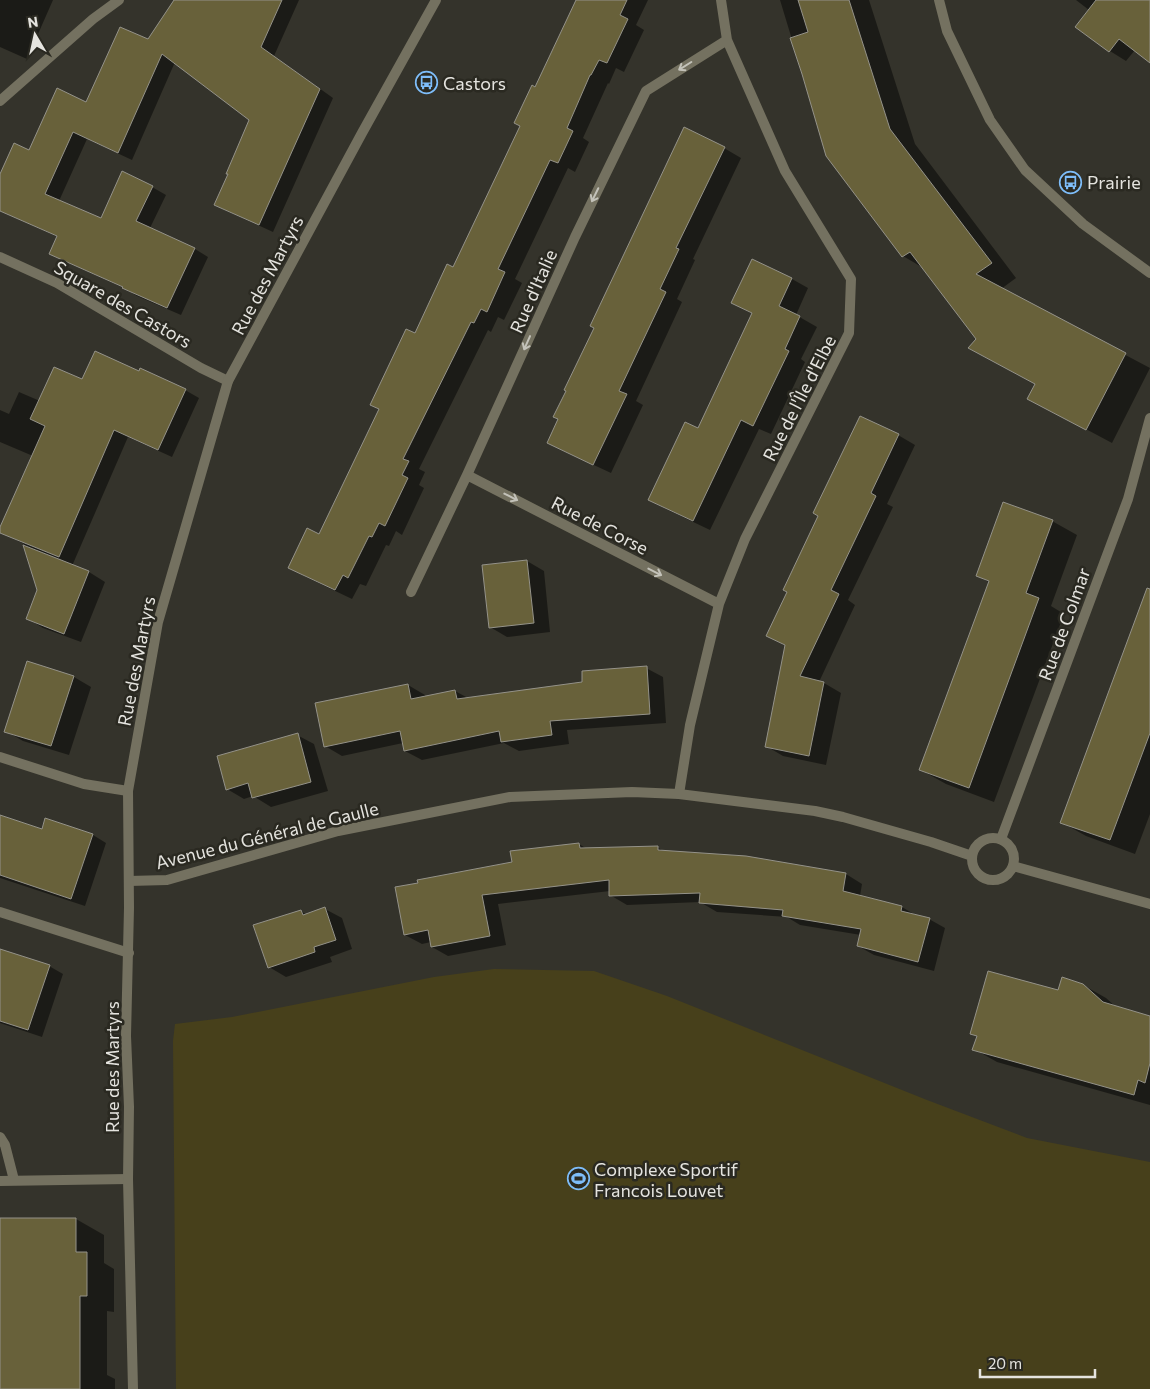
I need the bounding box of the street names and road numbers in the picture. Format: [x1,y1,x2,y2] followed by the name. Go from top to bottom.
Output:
[226,212,308,338] street label: Rue des Martyrs
[505,246,561,336] street label: Rue d'Italie
[50,256,196,352] street label: Square des Castors
[758,331,840,465] street label: Rue de l'Île d'Elbe
[548,491,652,559] street label: Rue de Corse
[1033,565,1095,683] street label: Rue de Colmar
[113,594,159,728] street label: Rue des Martyrs
[153,797,381,873] street label: Avenue du Général de Gaulle
[101,1001,123,1133] street label: Rue des Martyrs

